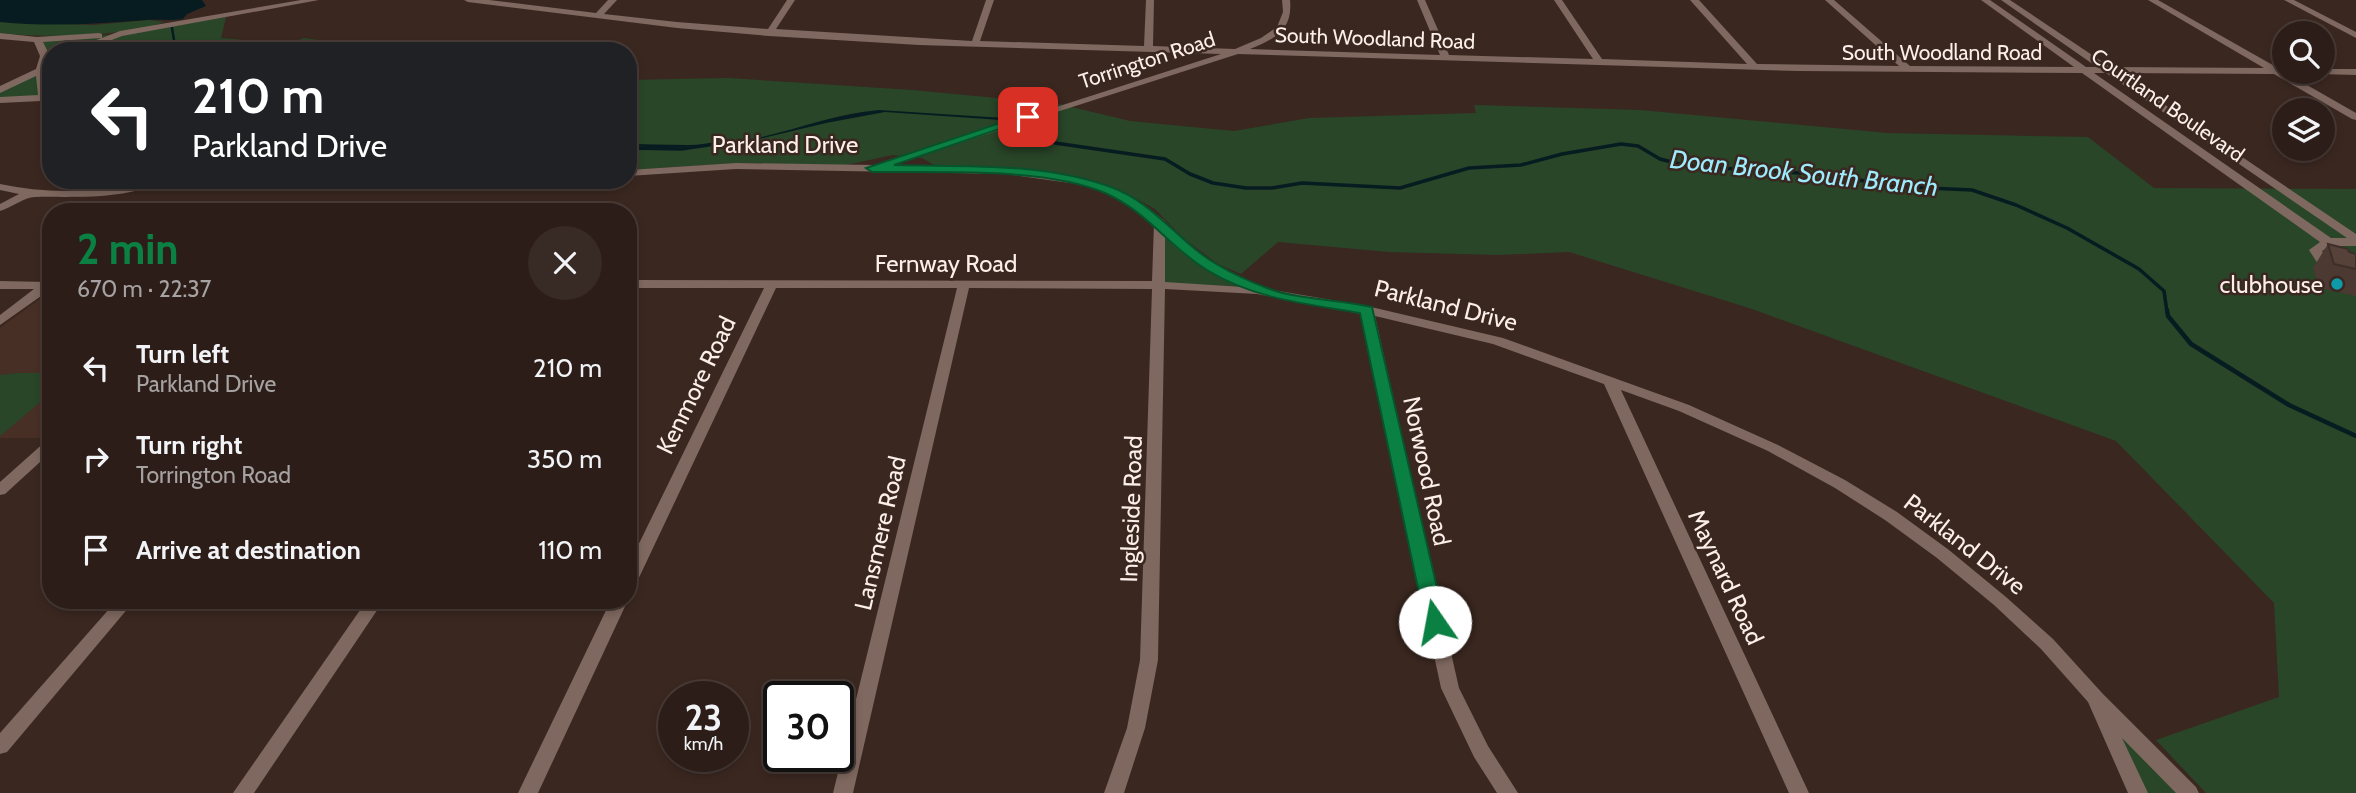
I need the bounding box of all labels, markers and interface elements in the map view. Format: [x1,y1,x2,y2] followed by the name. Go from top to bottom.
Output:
[2272,21,2335,161] map controls
[2272,21,2335,84] button: search
[1274,22,1476,54] street label: South Woodland Road
[1076,26,1218,94] street label: Torrington Road
[1842,40,2042,65] street label: South Woodland Road
[2087,43,2249,167] street label: Courtland Boulevard
[192,66,324,125] text: 210 m
[77,70,168,161] icon: left
[998,87,1058,147] pin
[1009,98,1047,136] icon: arrive
[2272,98,2335,161] button: layers
[192,126,387,165] text: Parkland Drive
[712,130,858,159] street label: Parkland Drive
[1668,143,1940,203] water label: Doan Brook South Branch
[77,223,178,275] text: 2 min
[528,226,602,300] button: close
[875,249,1017,278] street label: Fernway Road
[2220,270,2323,299] place label: clubhouse
[1371,273,1521,337] street label: Parkland Drive
[77,275,211,303] text: 670 m · 22:37
[2329,276,2345,292] marker: clubhouse
[650,311,742,459] street label: Kenmore Road
[136,338,229,370] text: Turn left
[77,349,115,387] icon: left
[533,352,602,384] text: 210 m
[136,370,276,398] text: Parkland Drive
[1397,394,1457,548] street label: Norwood Road
[136,429,242,461] text: Turn right
[1114,435,1148,583] street label: Ingleside Road
[77,440,115,478] icon: right
[527,443,602,475] text: 350 m
[848,453,912,613] street label: Lansmere Road
[136,461,291,489] text: Torrington Road
[1898,488,2032,600] street label: Parkland Drive
[1682,505,1770,649] street label: Maynard Road
[77,531,115,569] icon: arrive
[136,534,361,566] text: Arrive at destination
[538,534,602,566] text: 110 m
[1398,585,1472,659] position arrow
[763,681,854,772] speed limit sign: 30
[685,696,722,739] text: 23
[684,733,723,755] text: km/h

